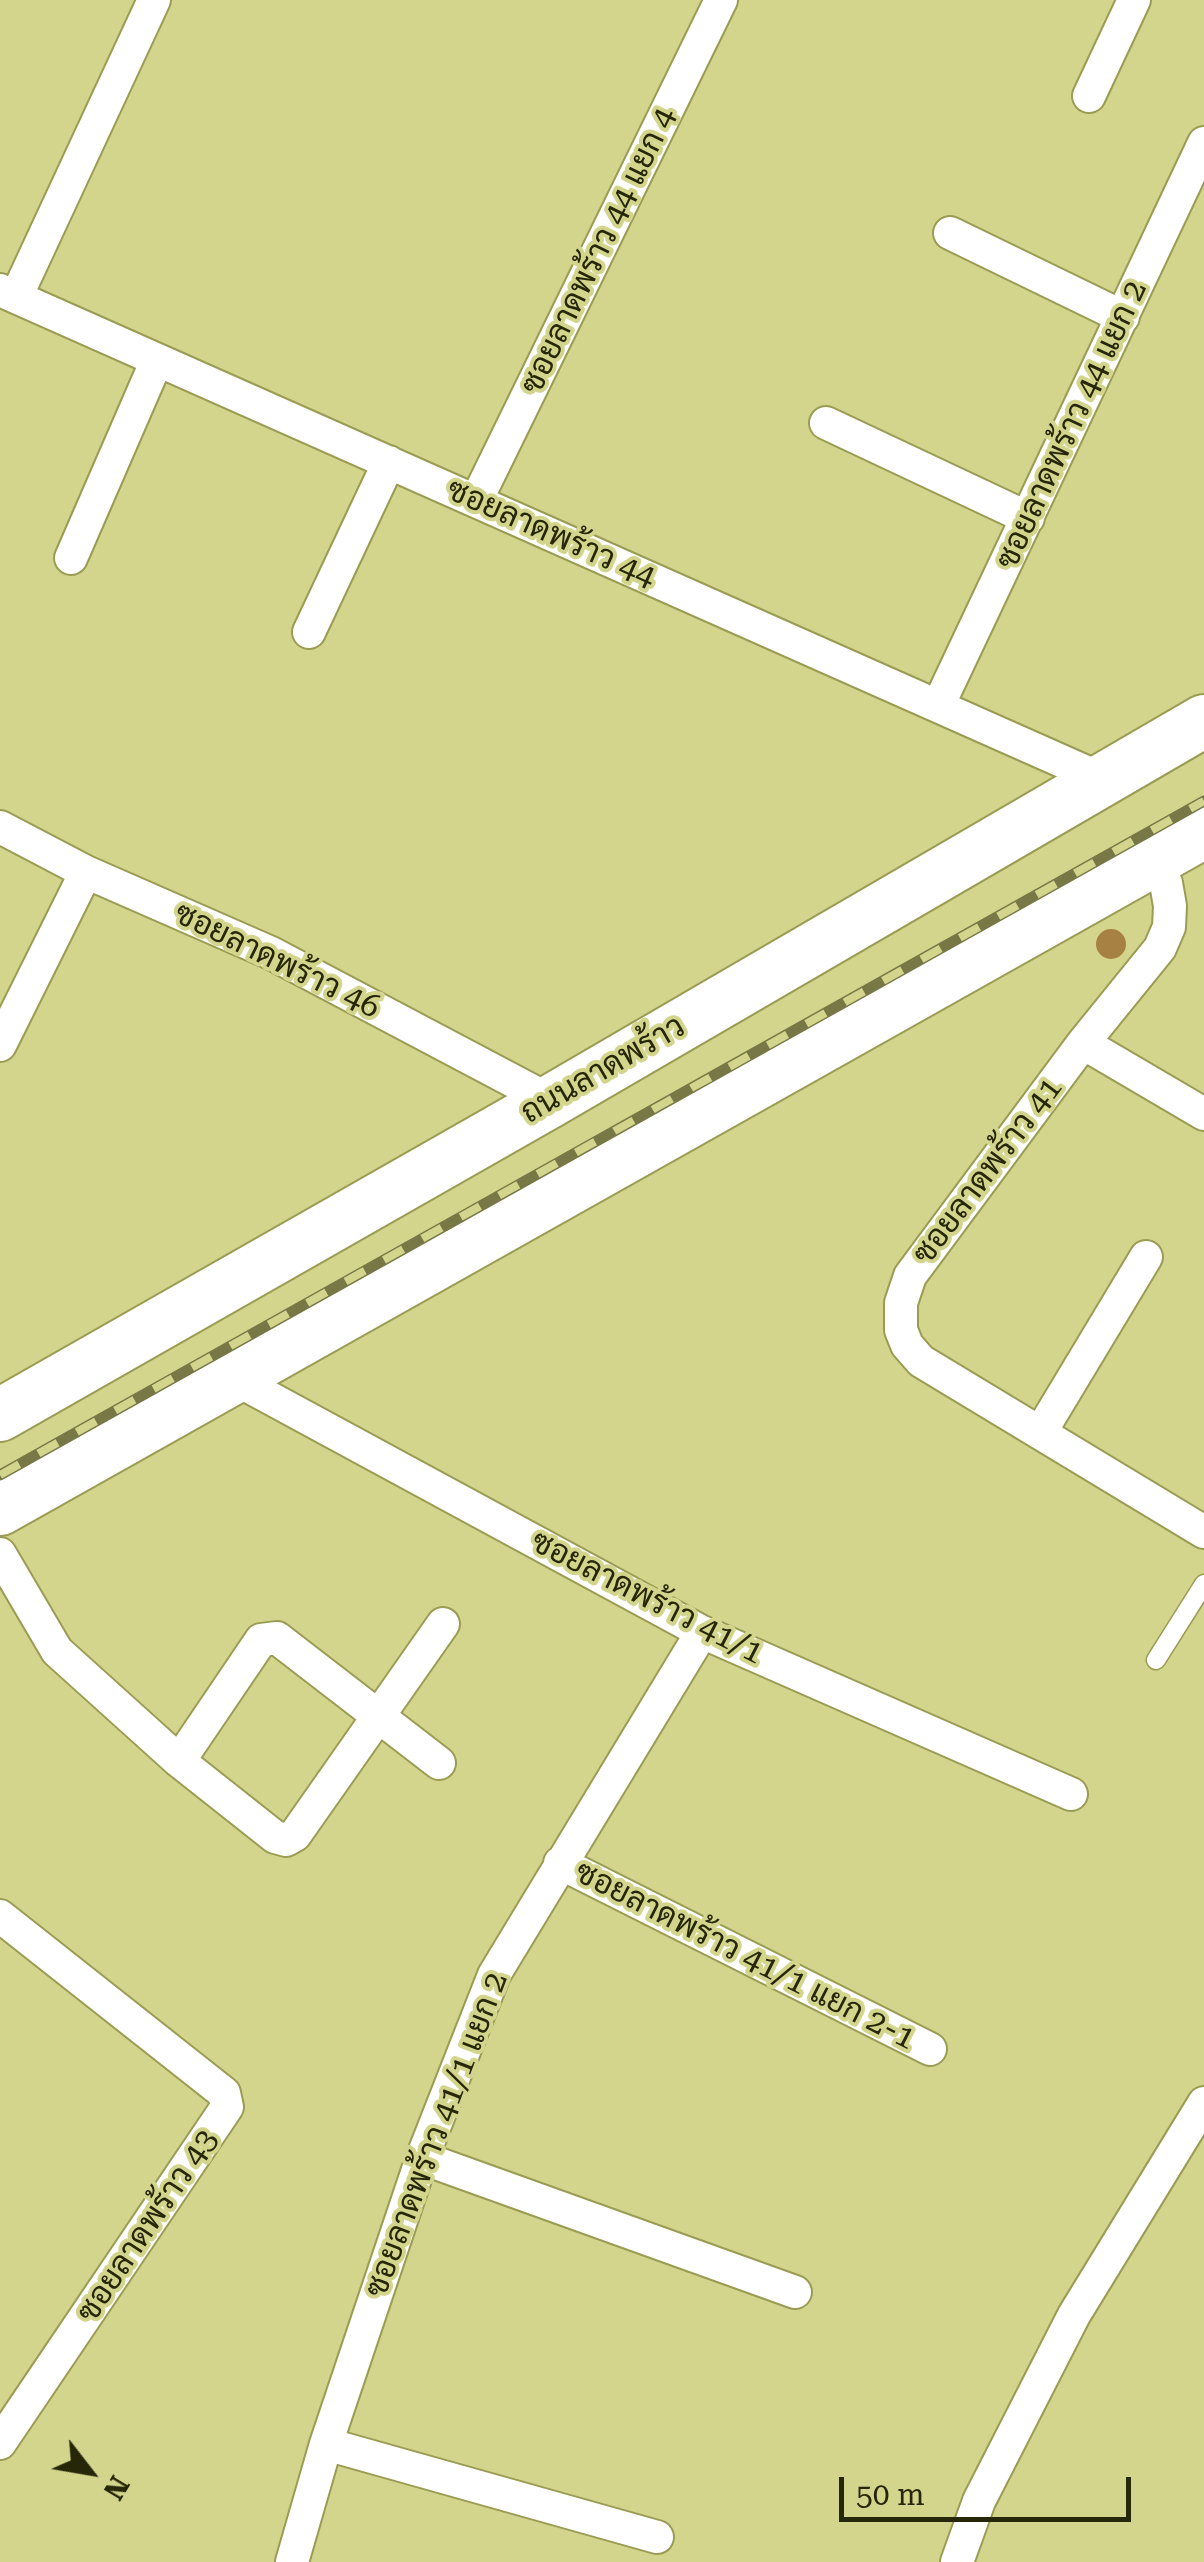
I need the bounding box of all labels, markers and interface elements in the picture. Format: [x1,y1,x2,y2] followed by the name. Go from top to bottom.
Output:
[513,102,685,400] street label: ซอยลาดพร้าว 44 แยก 4
[988,275,1156,575] street label: ซอยลาดพร้าว 44 แยก 2
[441,471,661,597] street label: ซอยลาดพร้าว 44
[168,895,386,1027] street label: ซอยลาดพร้าว 46
[514,1008,692,1132] street label: ถนนลาดพร้าว
[905,1070,1071,1272] street label: ซอยลาดพร้าว 41
[524,1523,770,1673] street label: ซอยลาดพร้าว 41/1
[568,1853,922,2059] street label: ซอยลาดพร้าว 41/1 แยก 2-1
[357,1967,517,2303] street label: ซอยลาดพร้าว 41/1 แยก 2
[69,2122,227,2330] street label: ซอยลาดพร้าว 43
[40,2422,140,2522] north arrow
[844,2457,1136,2519] scale bar
[96,2470,136,2505] text: N
[856,2477,925,2512] text: 50 m

